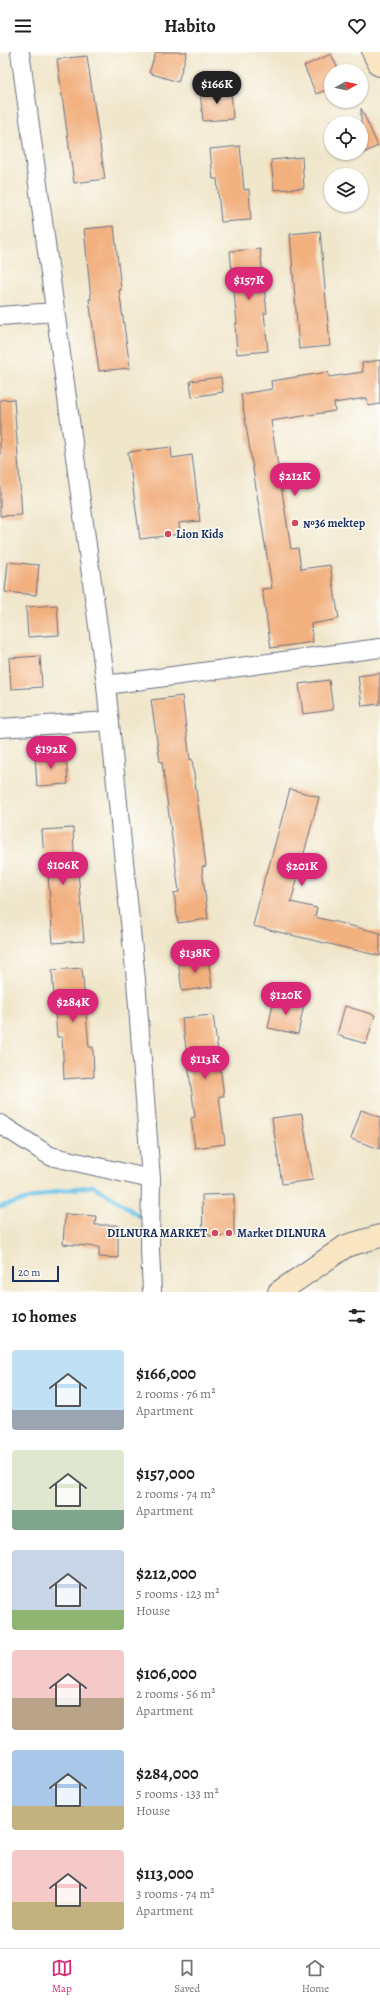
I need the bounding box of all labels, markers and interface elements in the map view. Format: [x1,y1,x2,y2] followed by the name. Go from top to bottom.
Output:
[164,14,216,38] text: Habito
[12,15,34,37] icon: menu
[346,15,368,37] icon: heart
[324,64,368,108] north arrow
[324,64,368,212] map controls
[189,71,245,105] pin: $166K
[201,75,233,92] text: $166K
[324,116,368,160] button: locate
[324,168,368,212] button: layers
[221,267,277,301] pin: $157K
[234,271,264,288] text: $157K
[267,463,323,497] pin: $212K
[279,467,311,484] text: $212K
[303,515,366,531] place label: №36 mektep
[290,518,300,528] marker: №36 mektep
[176,526,224,542] place label: Lion Kids
[163,529,173,539] marker: Lion Kids
[23,736,79,770] pin: $192K
[35,740,67,757] text: $192K
[35,852,91,886] pin: $106K
[274,853,330,887] pin: $201K
[47,856,79,873] text: $106K
[286,857,318,874] text: $201K
[167,940,223,974] pin: $138K
[179,944,211,961] text: $138K
[258,982,314,1016] pin: $120K
[270,986,302,1003] text: $120K
[45,989,101,1023] pin: $284K
[56,993,90,1010] text: $284K
[177,1046,233,1080] pin: $113K
[190,1050,220,1067] text: $113K
[107,1225,207,1241] place label: DILNURA MARKET
[237,1225,326,1241] place label: Market DILNURA
[210,1228,220,1238] marker: DILNURA MARKET
[224,1228,234,1238] marker: Market DILNURA
[12,1264,59,1283] scale bar
[18,1265,40,1280] text: 20 m
[12,1305,77,1328] text: 10 homes
[346,1305,368,1327] icon: filters
[136,1362,196,1385] text: $166,000
[44,1366,92,1414] icon: home
[136,1385,215,1402] text: 2 rooms · 76 m²
[136,1402,194,1419] text: Apartment
[136,1462,195,1485] text: $157,000
[44,1466,92,1514] icon: home
[136,1485,215,1502] text: 2 rooms · 74 m²
[136,1502,194,1519] text: Apartment
[136,1562,197,1585] text: $212,000
[44,1566,92,1614] icon: home
[136,1585,219,1602] text: 5 rooms · 123 m²
[136,1602,170,1619] text: House
[136,1662,197,1685] text: $106,000
[44,1666,92,1714] icon: home
[136,1685,216,1702] text: 2 rooms · 56 m²
[136,1702,194,1719] text: Apartment
[136,1762,199,1785] text: $284,000
[44,1766,92,1814] icon: home
[136,1785,219,1802] text: 5 rooms · 133 m²
[136,1802,170,1819] text: House
[136,1862,194,1885] text: $113,000
[44,1866,92,1914] icon: home
[136,1885,215,1902] text: 3 rooms · 74 m²
[136,1902,194,1919] text: Apartment
[51,1957,73,1996] tab: Map
[174,1957,200,1996] tab: Saved
[302,1957,329,1996] tab: Home

